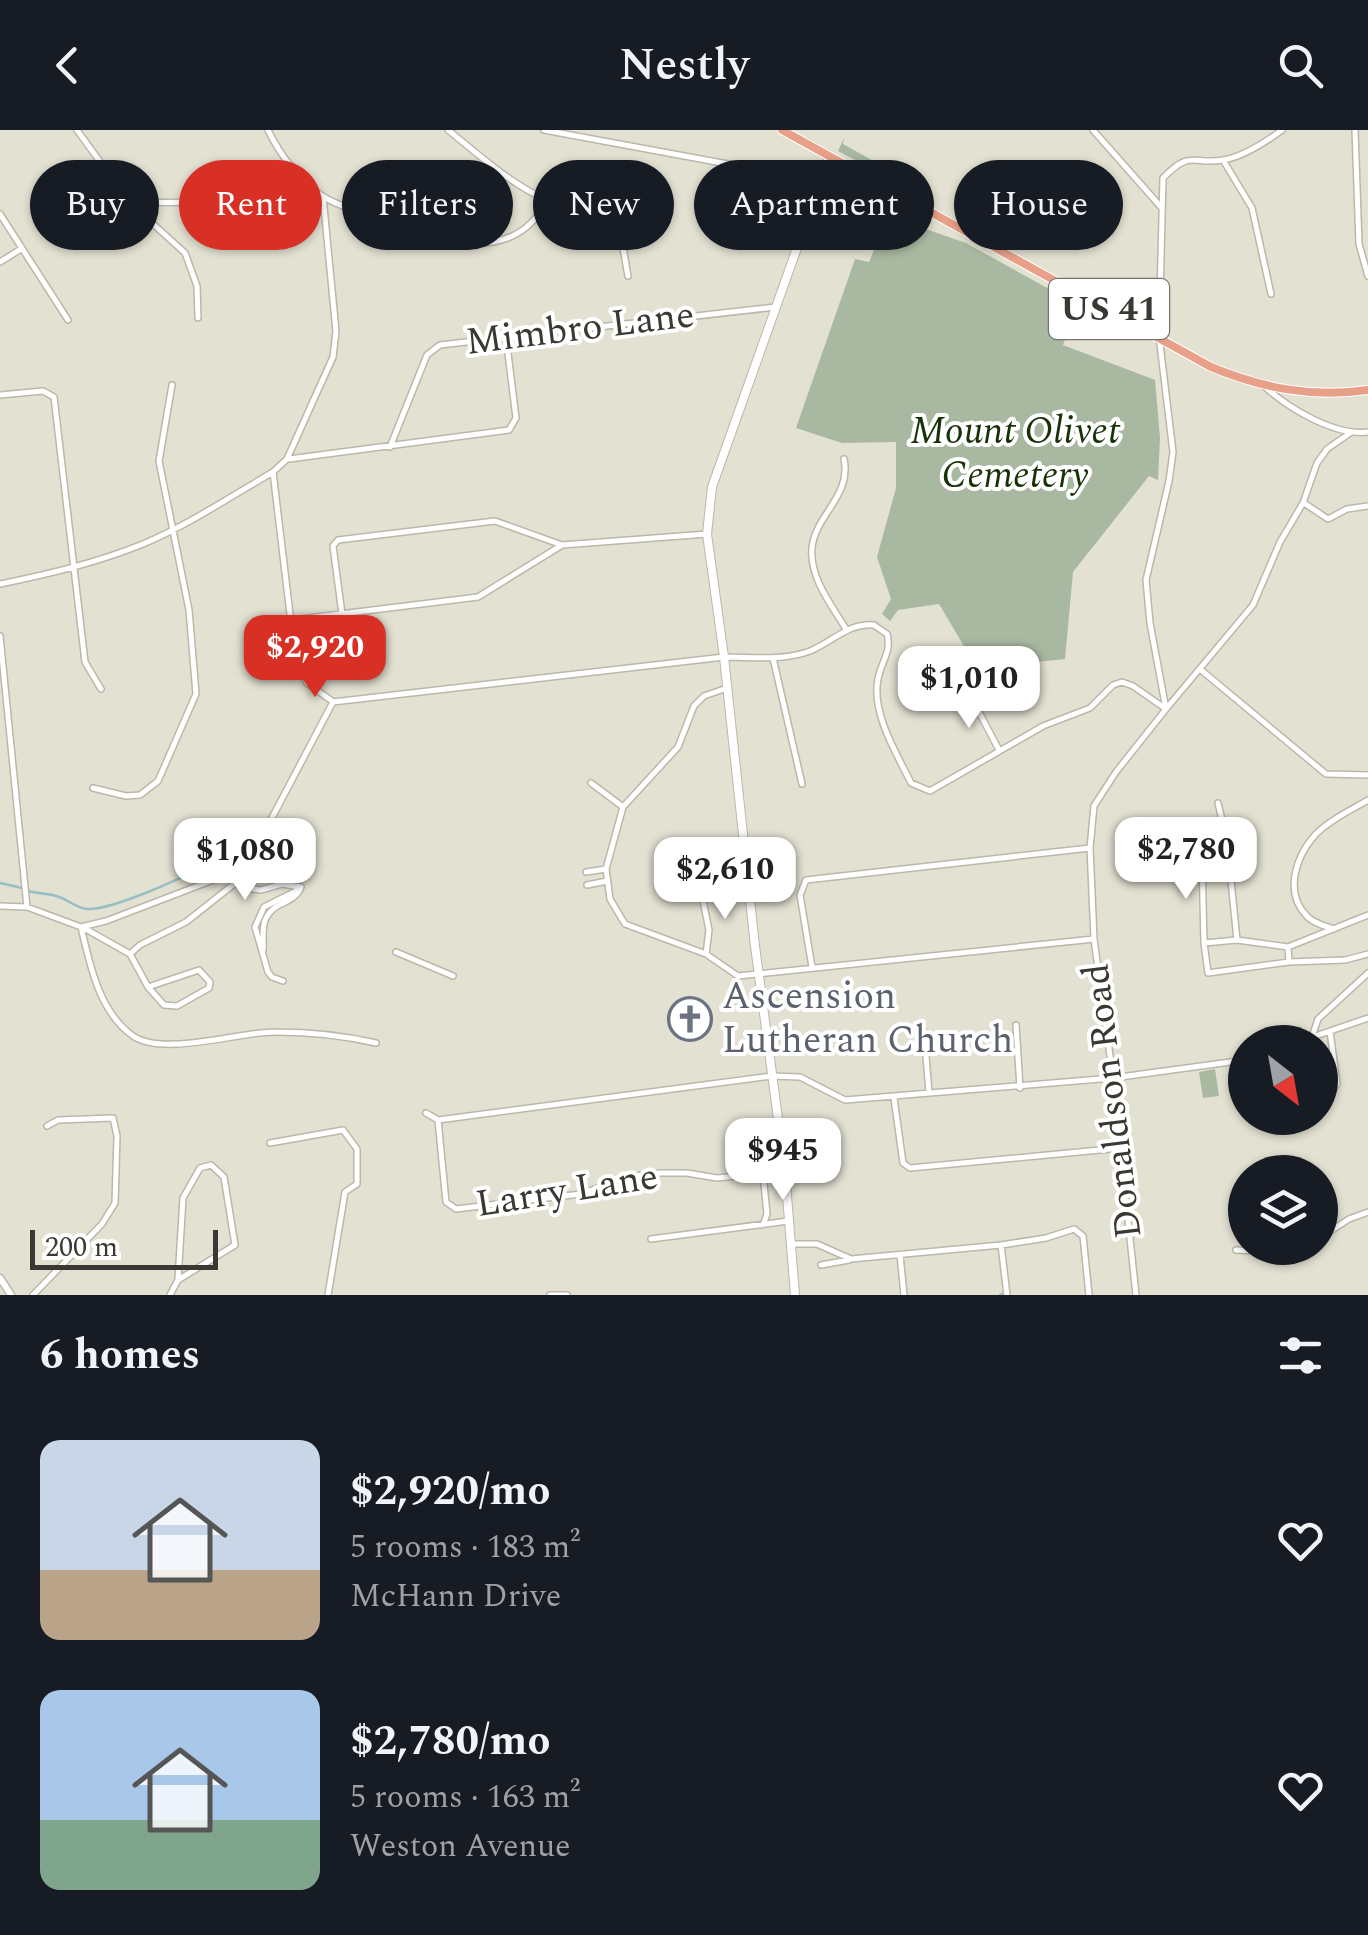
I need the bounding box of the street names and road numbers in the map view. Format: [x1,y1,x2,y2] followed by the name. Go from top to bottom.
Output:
[1049,279,1169,339] road number: US 41
[462,286,698,372] street label: Mimbro Lane
[1067,960,1159,1242] street label: Donaldson Road
[472,1148,662,1234] street label: Larry Lane

